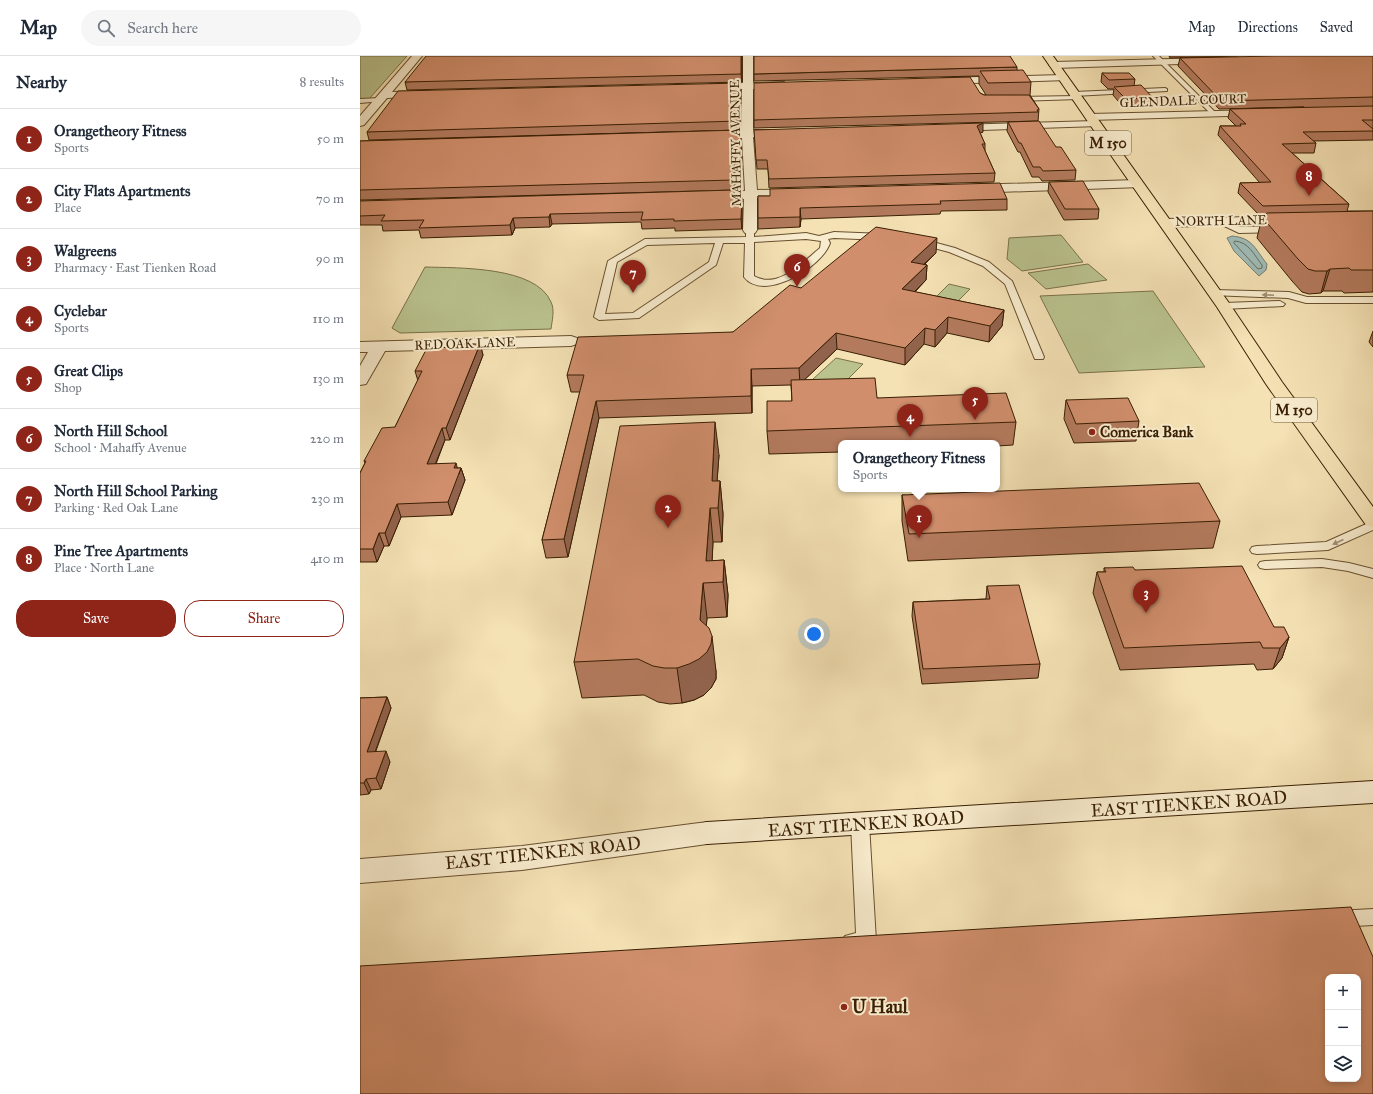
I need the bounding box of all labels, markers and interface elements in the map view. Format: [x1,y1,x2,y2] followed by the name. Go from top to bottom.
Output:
[81,10,361,46] search box
[20,16,57,39] text: Map
[95,17,117,39] icon: search
[127,19,198,37] text: Search here
[1188,19,1215,36] text: Map
[1237,19,1298,36] text: Directions
[1320,19,1353,36] text: Saved
[16,72,67,93] text: Nearby
[300,74,344,90] text: 8 results
[727,79,745,207] street label: MAHAFFY AVENUE
[1119,91,1247,111] street label: GLENDALE COURT
[54,122,187,140] text: Orangetheory Fitness
[26,131,32,147] text: 1
[317,131,344,147] text: 50 m
[1085,131,1131,155] road number: M 150
[54,140,89,156] text: Sports
[1296,163,1322,196] pin: 8
[54,182,191,200] text: City Flats Apartments
[26,191,32,207] text: 2
[316,191,344,207] text: 70 m
[54,200,81,216] text: Place
[1175,212,1267,230] street label: NORTH LANE
[54,242,117,260] text: Walgreens
[26,251,32,267] text: 3
[316,251,344,267] text: 90 m
[784,254,810,287] pin: 6
[54,260,216,276] text: Pharmacy · East Tienken Road
[620,260,646,293] pin: 7
[1261,292,1274,298] one-way arrow
[54,302,107,320] text: Cyclebar
[25,311,33,327] text: 4
[312,311,344,327] text: 110 m
[54,320,89,336] text: Sports
[414,334,516,354] street label: RED OAK LANE
[54,362,123,380] text: Great Clips
[26,371,32,387] text: 5
[312,371,344,387] text: 130 m
[54,380,82,396] text: Shop
[962,387,988,420] pin: 5
[1271,398,1317,422] road number: M 150
[897,404,923,437] pin: 4
[54,422,168,440] text: North Hill School
[1100,423,1195,441] place label: Comerica Bank
[1087,427,1097,437] marker: Comerica Bank
[26,431,32,447] text: 6
[310,431,344,447] text: 220 m
[54,440,187,456] text: School · Mahaffy Avenue
[838,440,1000,492] popup
[853,449,985,467] text: Orangetheory Fitness
[853,467,888,483] text: Sports
[54,482,217,500] text: North Hill School Parking
[26,491,32,507] text: 7
[311,491,344,507] text: 230 m
[655,495,681,528] pin: 2
[54,500,178,516] text: Parking · Red Oak Lane
[906,505,932,538] pin: 1
[1332,539,1344,545] one-way arrow
[54,542,188,560] text: Pine Tree Apartments
[26,551,32,567] text: 8
[310,551,344,567] text: 410 m
[54,560,154,576] text: Place · North Lane
[1133,580,1159,613] pin: 3
[16,600,176,637] button: Save
[184,600,344,637] button: Share
[804,624,824,644] your location
[1090,786,1288,822] street label: EAST TIENKEN ROAD
[767,806,965,842] street label: EAST TIENKEN ROAD
[444,832,642,874] street label: EAST TIENKEN ROAD
[1325,974,1361,1082] map controls
[1325,974,1361,1010] button: +
[852,996,909,1018] place label: U Haul
[839,1002,849,1012] marker: U Haul
[1325,1010,1361,1046] button: −
[1325,1046,1361,1082] button: layers

